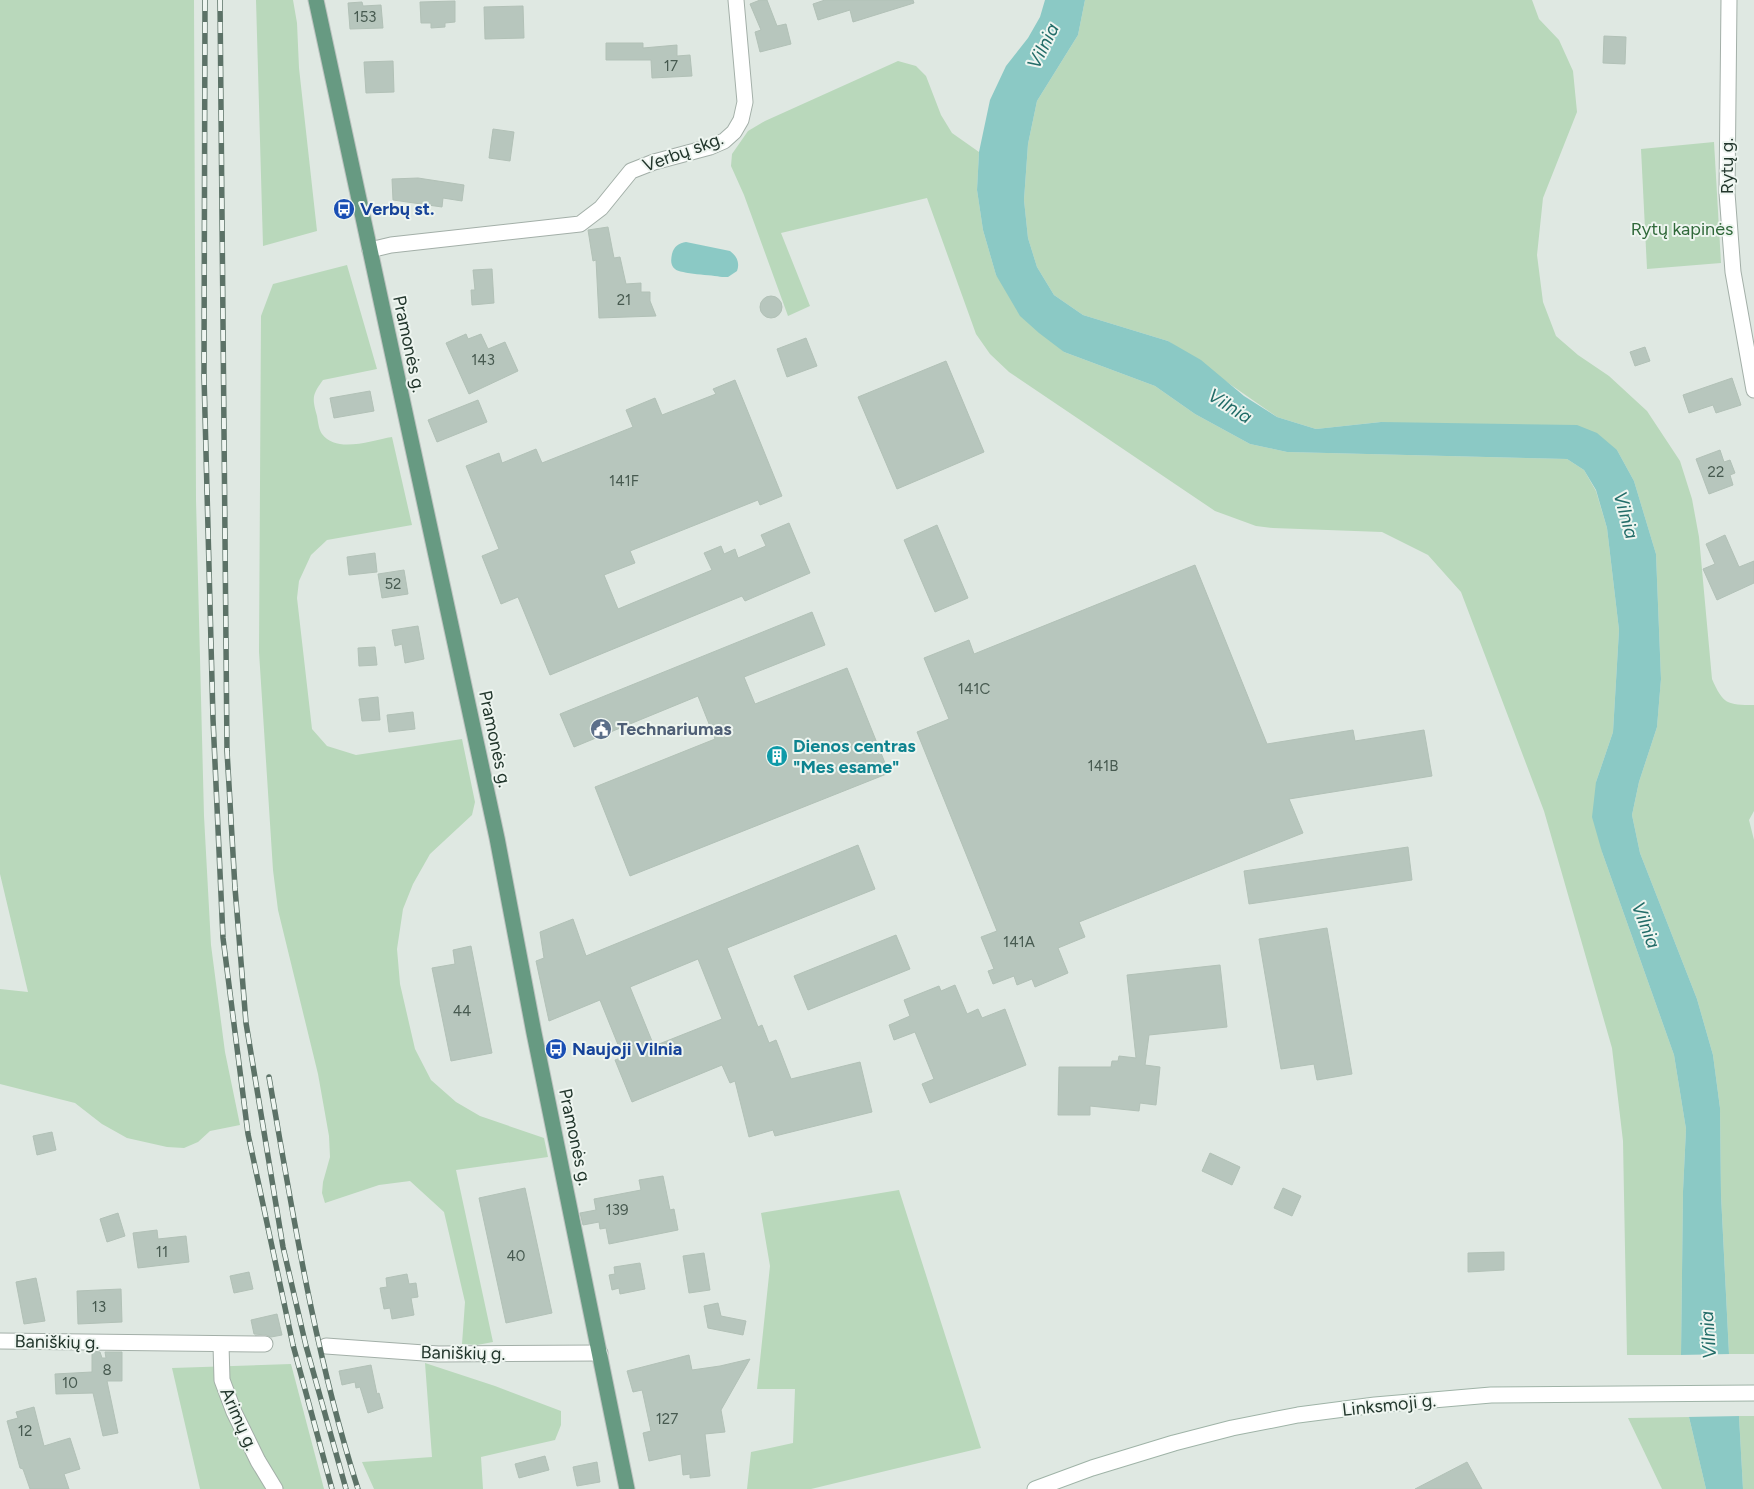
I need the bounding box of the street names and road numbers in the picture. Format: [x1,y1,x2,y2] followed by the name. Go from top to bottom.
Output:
[640,127,726,177] street label: Verbų skg.
[1716,138,1738,194] street label: Rytų g.
[388,294,430,394] street label: Pramonės g.
[474,689,516,789] street label: Pramonės g.
[554,1087,596,1187] street label: Pramonės g.
[15,1330,99,1354] street label: Baniškių g.
[421,1341,505,1365] street label: Baniškių g.
[215,1384,263,1454] street label: Arimų g.
[1341,1389,1437,1421] street label: Linksmoji g.

